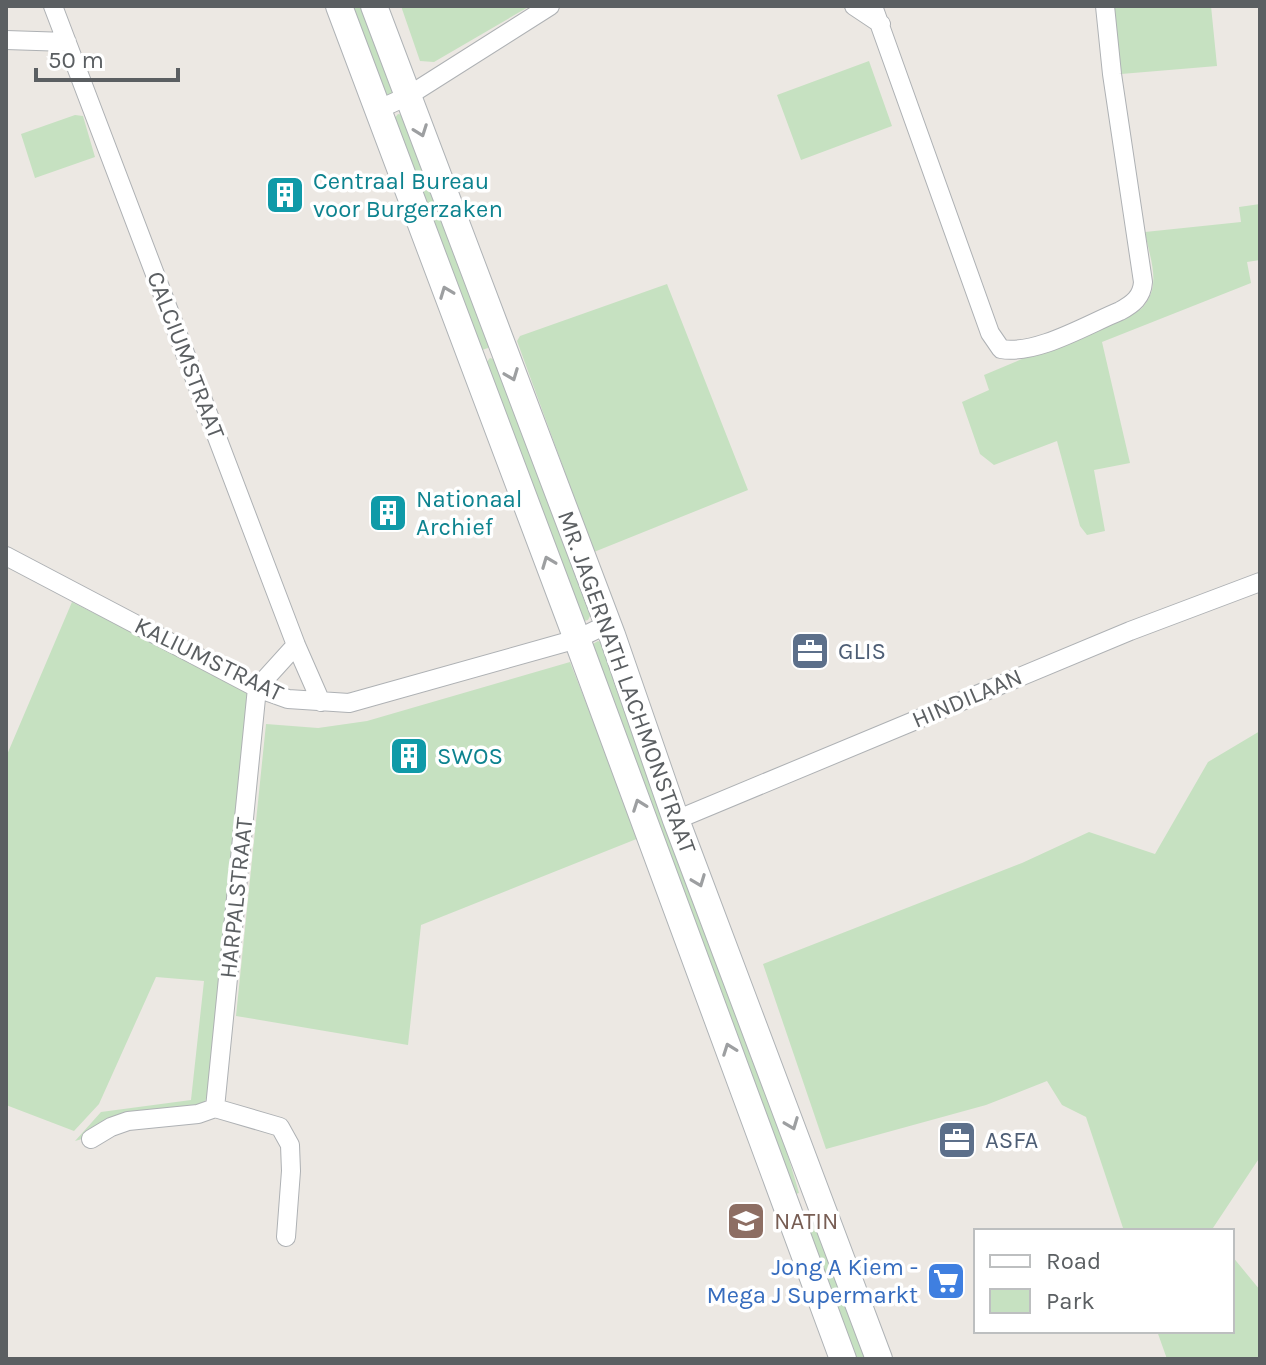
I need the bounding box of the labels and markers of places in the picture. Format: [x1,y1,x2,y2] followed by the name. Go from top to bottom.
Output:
[313,167,503,223] place label: Centraal Bureau voor Burgerzaken
[264,174,306,216] building icon: Centraal Bureau voor Burgerzaken
[416,485,523,541] place label: Nationaal Archief
[367,492,409,534] building icon: Nationaal Archief
[789,630,831,672] office icon: GLIS
[838,637,886,665] place label: GLIS
[388,735,430,777] building icon: SWOS
[437,742,503,770] place label: SWOS
[936,1119,978,1161] office icon: ASFA
[985,1126,1039,1154] place label: ASFA
[725,1200,767,1242] school or university icon: NATIN
[774,1207,838,1235] place label: NATIN
[707,1253,918,1309] place label: Jong A Kiem - Mega J Supermarkt
[925,1260,967,1302] supermarket icon: Jong A Kiem - Mega J Supermarkt

